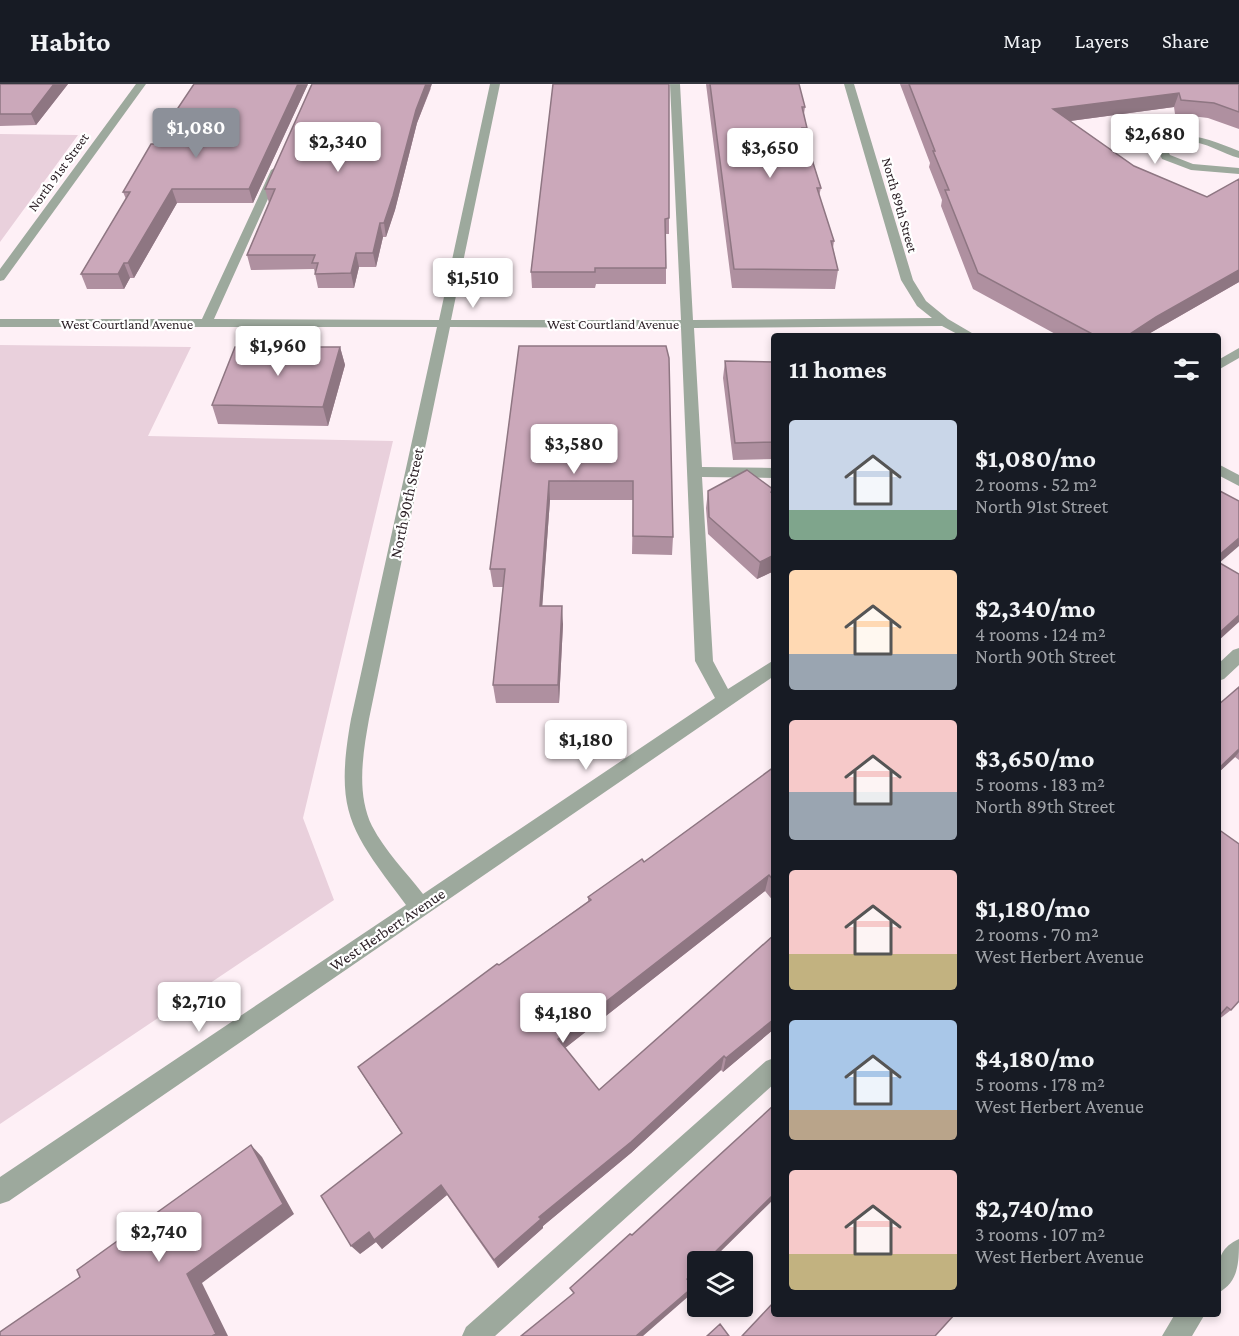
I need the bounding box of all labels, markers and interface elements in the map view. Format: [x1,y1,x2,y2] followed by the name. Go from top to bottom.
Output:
[30,26,111,57] text: Habito
[1003,29,1042,53] text: Map
[1075,29,1129,53] text: Layers
[1162,29,1209,53] text: Share
[147,108,245,159] pin: $1,080
[1106,114,1204,165] pin: $2,680
[167,116,225,138] text: $1,080
[289,122,387,173] pin: $2,340
[1125,122,1185,144] text: $2,680
[721,128,819,179] pin: $3,650
[24,129,92,214] street label: North 91st Street
[309,130,367,152] text: $2,340
[741,136,799,158] text: $3,650
[879,156,921,255] street label: North 89th Street
[424,258,522,309] pin: $1,510
[447,266,499,288] text: $1,510
[61,316,193,332] street label: West Courtland Avenue
[547,316,679,332] street label: West Courtland Avenue
[229,326,327,377] pin: $1,960
[250,334,306,356] text: $1,960
[1170,353,1203,386] icon: filters
[789,355,887,384] text: 11 homes
[525,424,623,475] pin: $3,580
[545,432,603,454] text: $3,580
[837,444,909,516] icon: home
[975,444,1096,473] text: $1,080/mo
[386,446,427,560] street label: North 90th Street
[975,473,1097,495] text: 2 rooms · 52 m²
[975,495,1108,517] text: North 91st Street
[837,594,909,666] icon: home
[975,594,1096,623] text: $2,340/mo
[975,623,1106,645] text: 4 rooms · 124 m²
[975,645,1116,667] text: North 90th Street
[537,720,635,771] pin: $1,180
[559,728,613,750] text: $1,180
[837,744,909,816] icon: home
[975,744,1095,773] text: $3,650/mo
[975,773,1105,795] text: 5 rooms · 183 m²
[975,795,1115,817] text: North 89th Street
[327,885,448,974] street label: West Herbert Avenue
[837,894,909,966] icon: home
[975,894,1090,923] text: $1,180/mo
[975,923,1099,945] text: 2 rooms · 70 m²
[975,945,1144,967] text: West Herbert Avenue
[150,982,248,1033] pin: $2,710
[172,990,226,1012] text: $2,710
[514,993,612,1044] pin: $4,180
[534,1001,592,1023] text: $4,180
[837,1044,909,1116] icon: home
[975,1044,1095,1073] text: $4,180/mo
[975,1073,1105,1095] text: 5 rooms · 178 m²
[975,1095,1144,1117] text: West Herbert Avenue
[837,1194,909,1266] icon: home
[975,1194,1094,1223] text: $2,740/mo
[110,1212,208,1263] pin: $2,740
[131,1220,187,1242] text: $2,740
[975,1223,1105,1245] text: 3 rooms · 107 m²
[975,1245,1144,1267] text: West Herbert Avenue
[687,1251,753,1317] map controls
[687,1251,753,1317] button: layers

